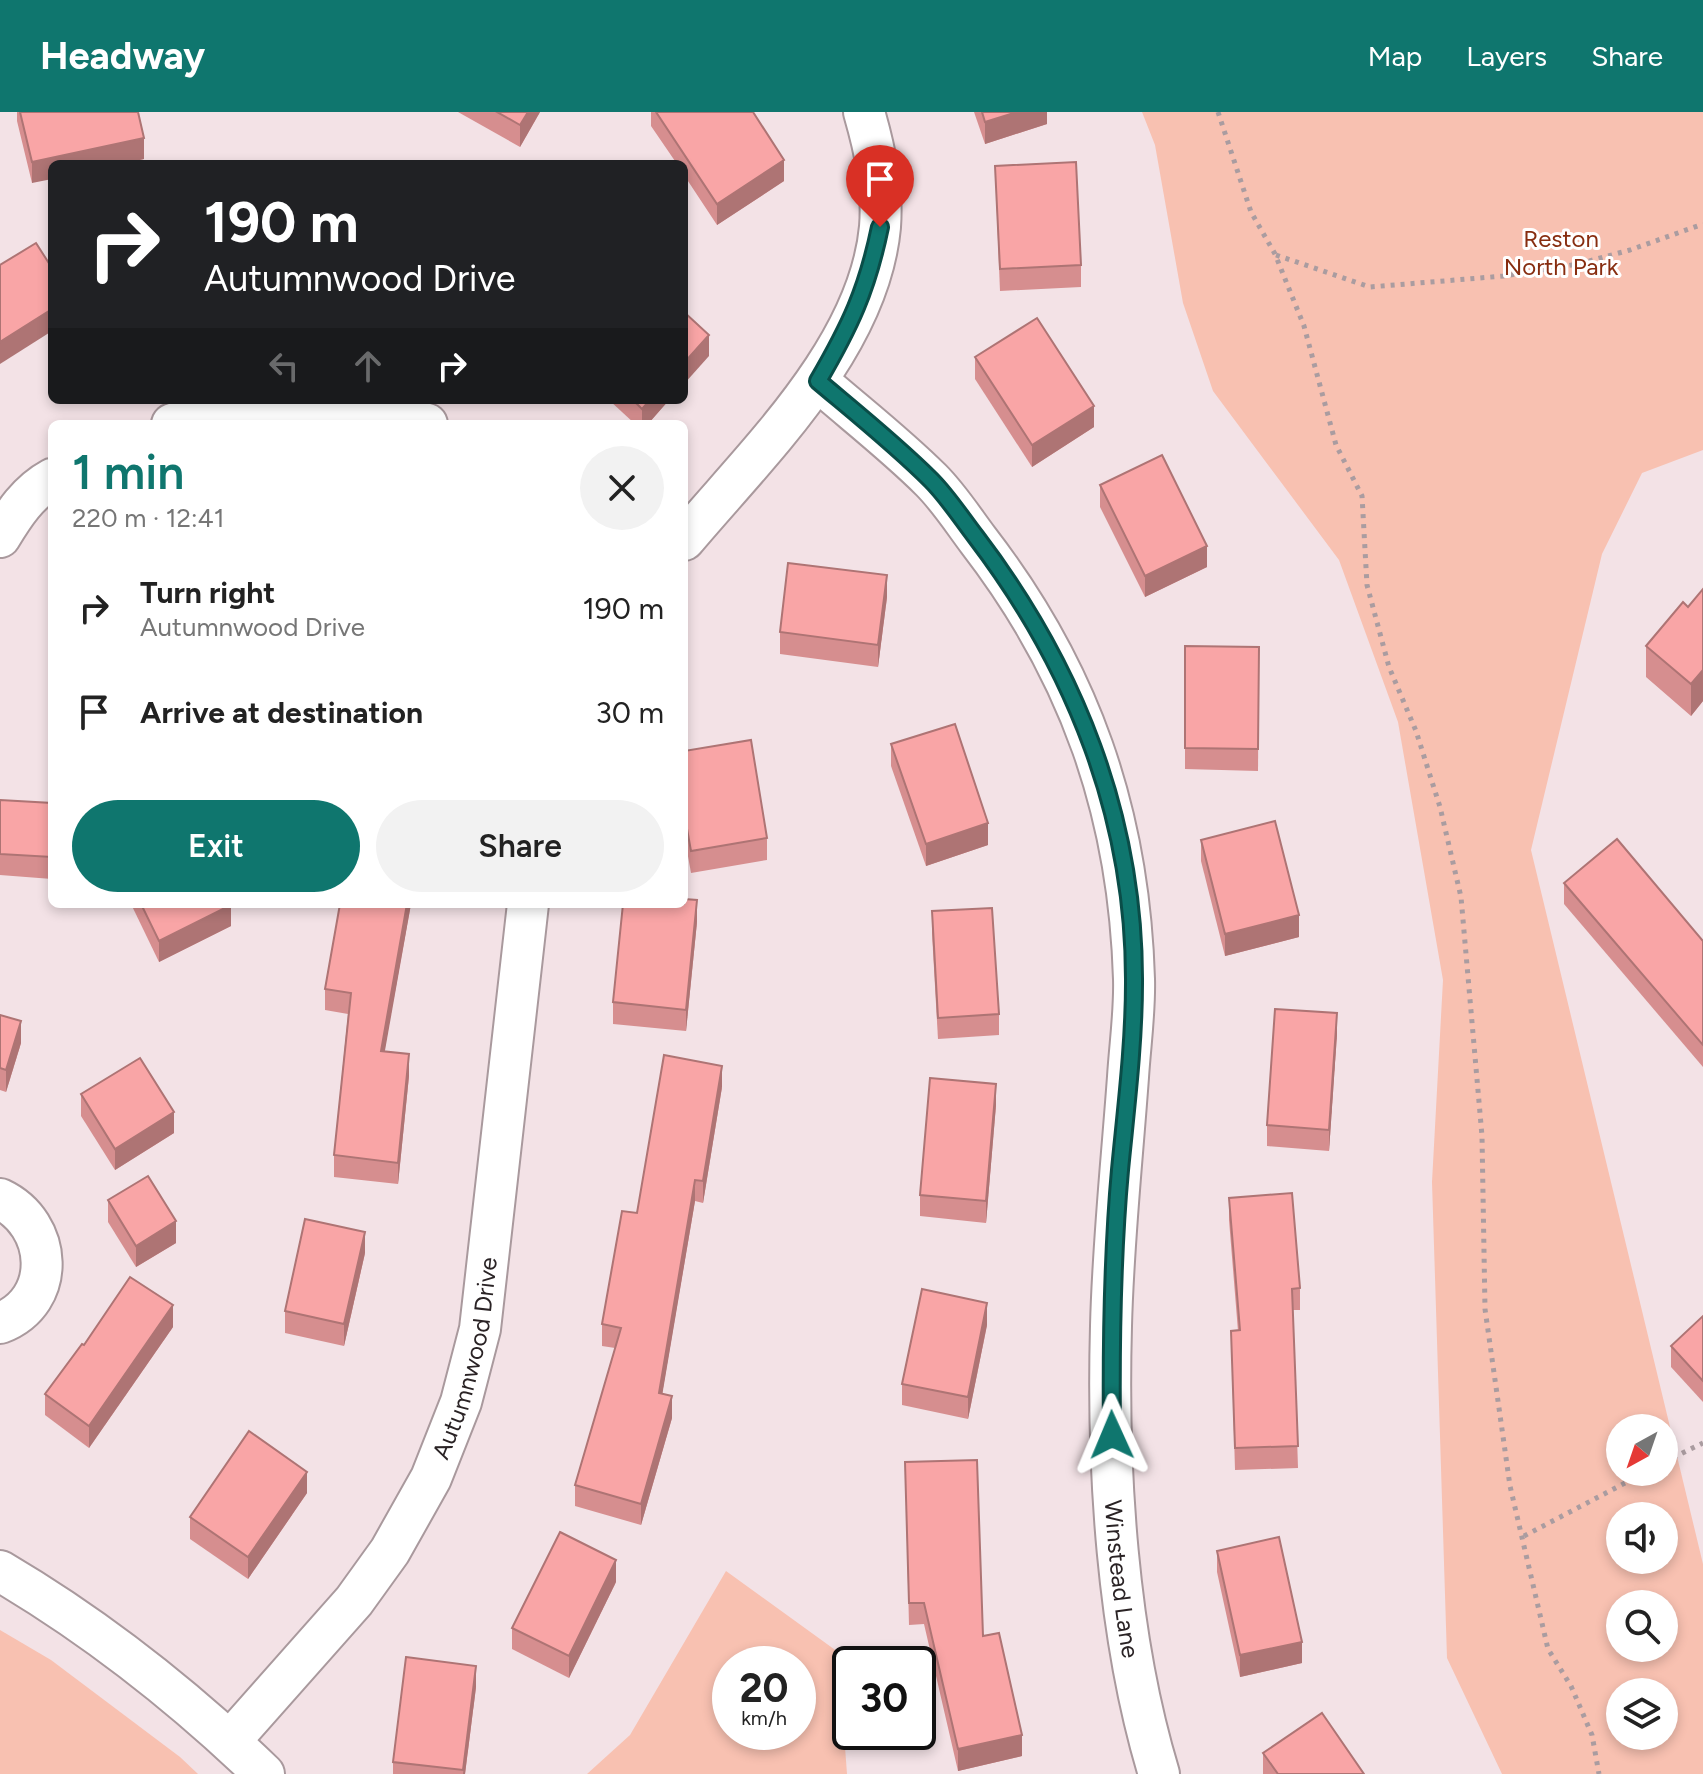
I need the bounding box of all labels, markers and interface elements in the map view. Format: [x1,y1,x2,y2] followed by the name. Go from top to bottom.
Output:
[40,33,205,79] text: Headway
[1368,39,1422,73] text: Map
[1466,39,1547,73] text: Layers
[1591,39,1663,73] text: Share
[846,145,914,227] pin
[858,157,902,201] icon: arrive
[204,189,359,256] text: 190 m
[72,192,176,296] icon: right
[1504,224,1619,281] park label: Reston North Park
[204,257,515,300] text: Autumnwood Drive
[262,344,306,388] icon: left
[346,344,390,388] icon: ahead
[430,344,474,388] icon: right
[72,443,184,501] text: 1 min
[580,446,664,530] button: close
[72,502,224,534] text: 220 m · 12:41
[140,574,275,611] text: Turn right
[72,586,116,630] icon: right
[582,590,664,627] text: 190 m
[140,611,365,643] text: Autumnwood Drive
[72,690,116,734] icon: arrive
[140,694,423,731] text: Arrive at destination
[596,694,664,731] text: 30 m
[72,800,360,892] button: Exit
[376,800,664,892] button: Share
[426,1255,503,1463] street label: Autumnwood Drive
[1070,1393,1154,1477] position arrow
[1606,1414,1678,1486] north arrow
[1606,1414,1678,1750] map controls
[1099,1499,1146,1660] street label: Winstead Lane
[1606,1502,1678,1574] button: sound
[1606,1590,1678,1662] button: search
[832,1646,936,1750] speed limit sign: 30
[739,1664,789,1712] text: 20
[1606,1678,1678,1750] button: layers
[741,1706,787,1730] text: km/h

